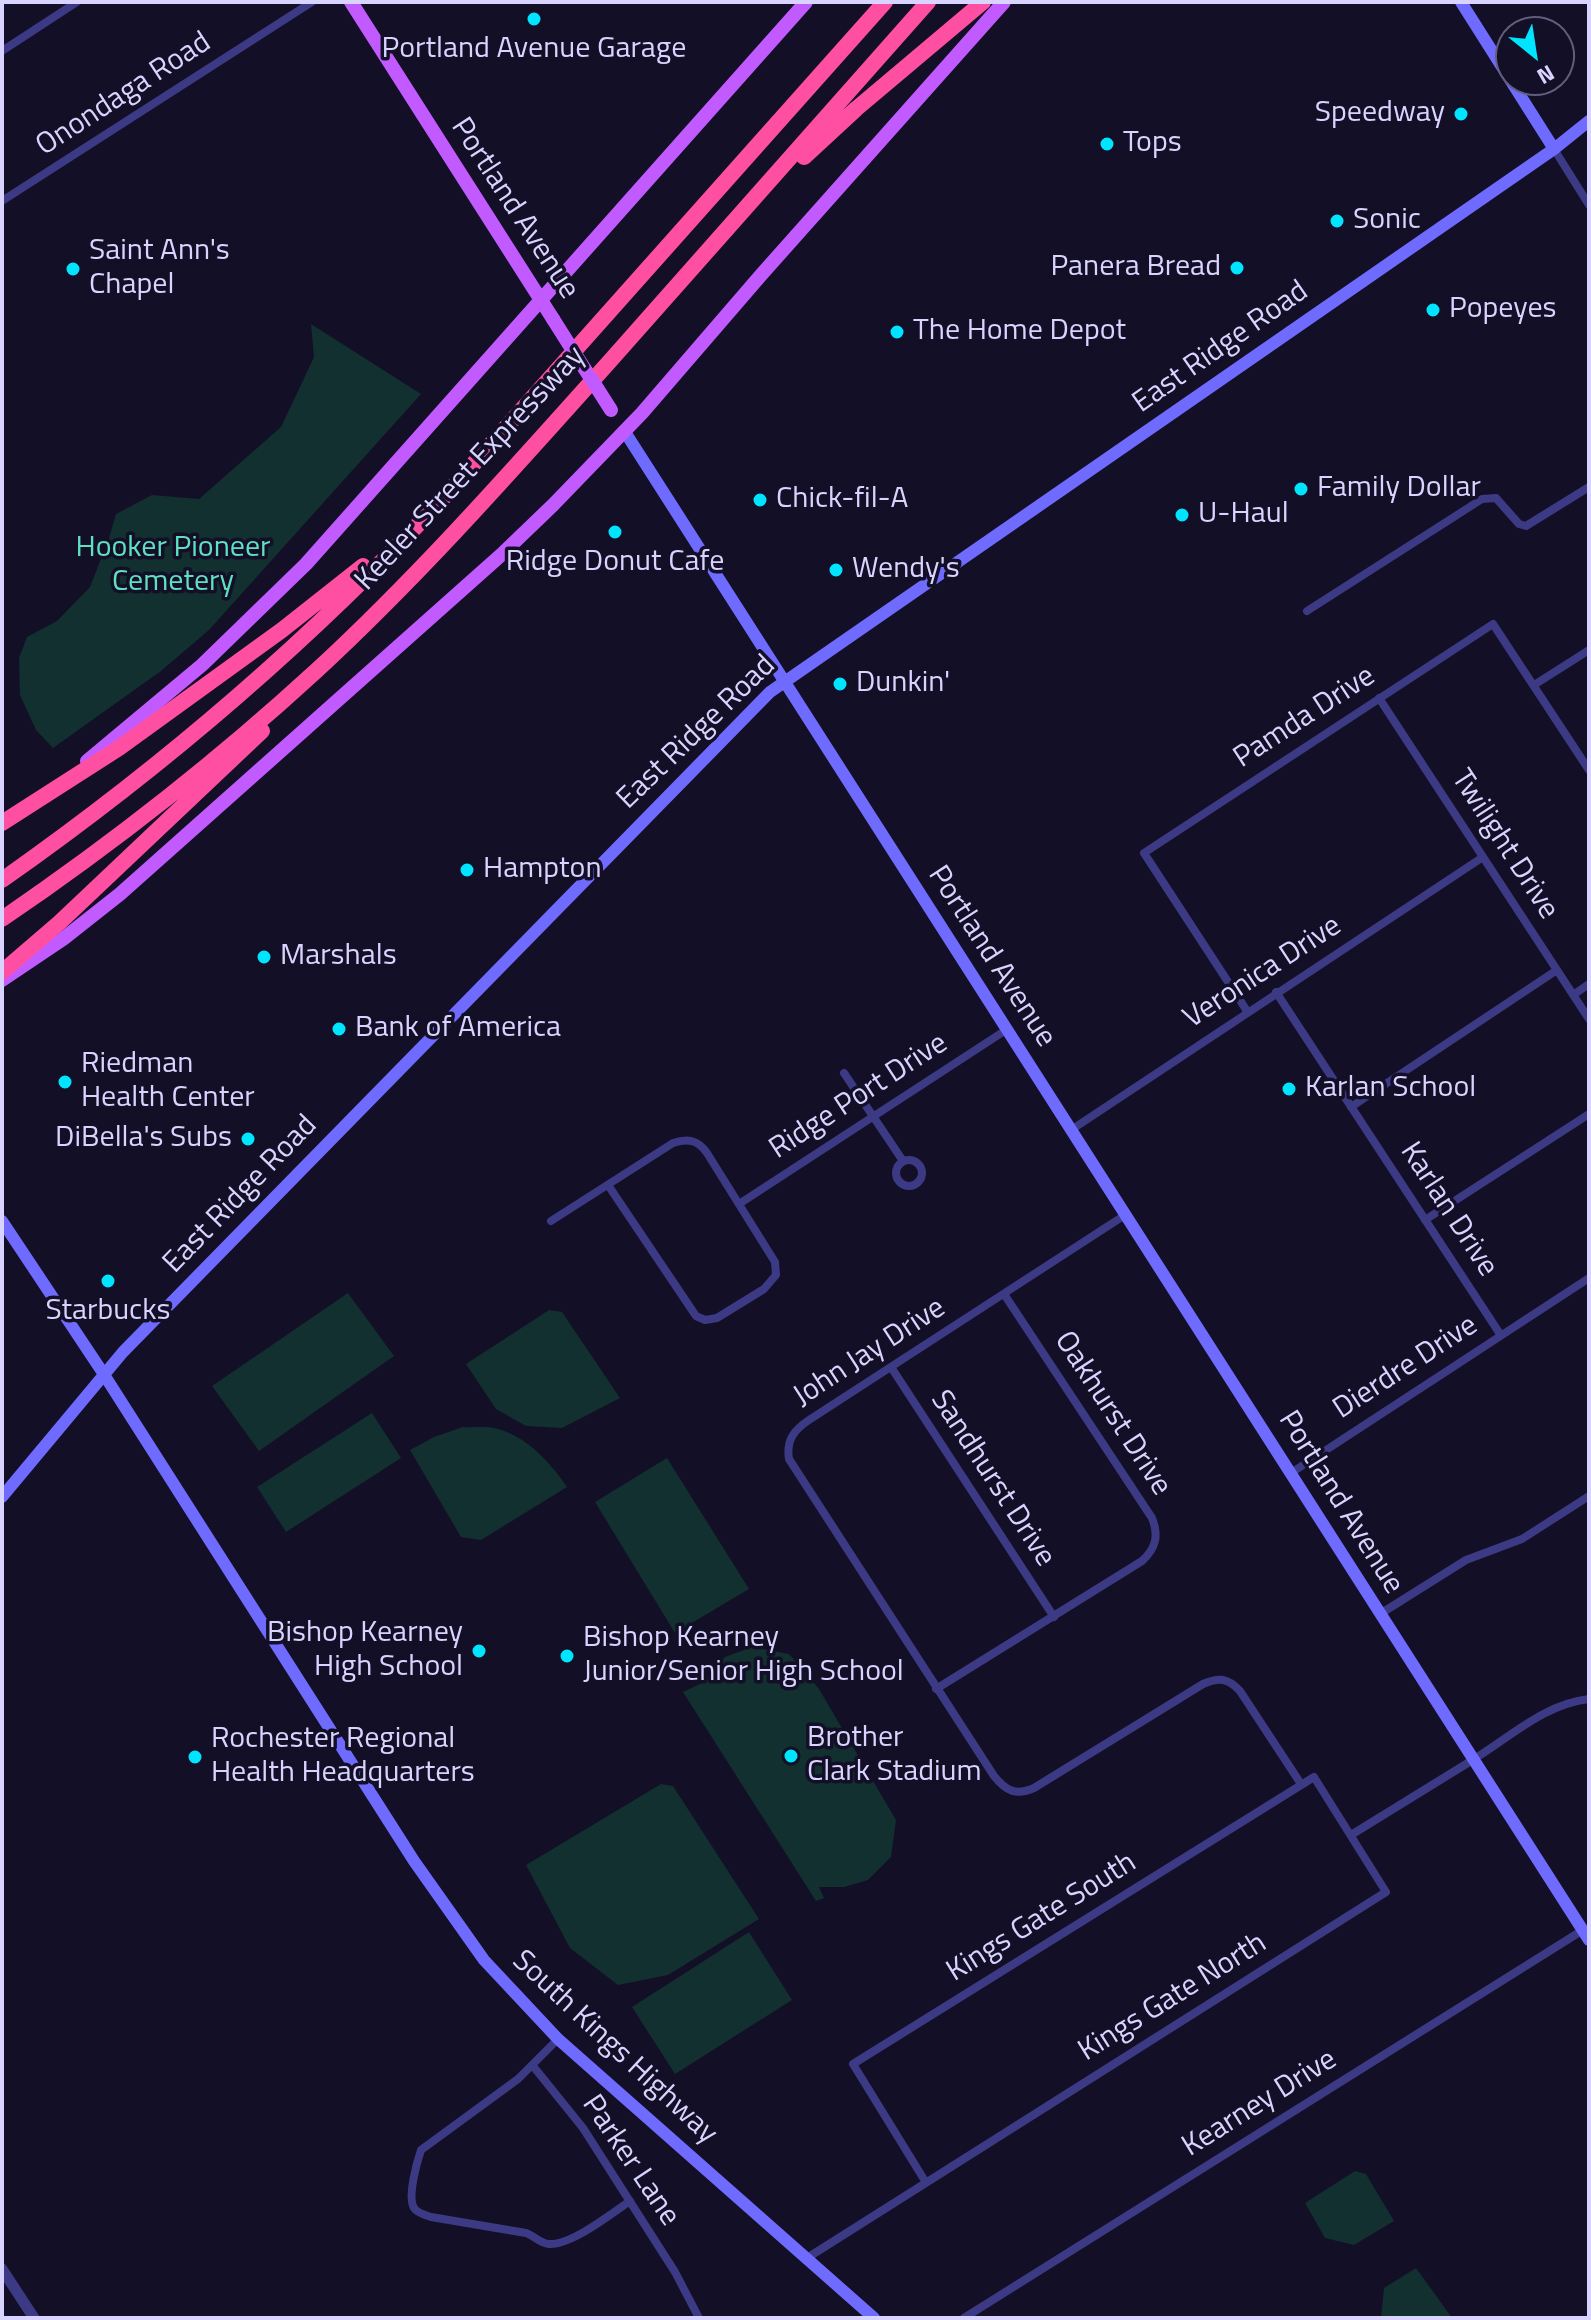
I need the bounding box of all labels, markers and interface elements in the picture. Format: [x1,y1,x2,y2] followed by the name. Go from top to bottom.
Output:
[525,10,543,28] marker: Portland Avenue Garage
[1495,16,1575,96] north arrow
[30,25,218,165] street label: Onondaga Road
[382,32,686,68] place label: Portland Avenue Garage
[1531,57,1561,94] text: N
[1315,96,1445,132] place label: Speedway
[1452,105,1470,123] marker: Speedway
[442,112,586,306] street label: Portland Avenue
[1123,126,1182,162] place label: Tops
[1098,135,1116,153] marker: Tops
[1353,203,1421,239] place label: Sonic
[1328,212,1346,230] marker: Sonic
[89,234,230,304] place label: Saint Ann's Chapel
[1050,250,1221,286] place label: Panera Bread
[1228,259,1246,277] marker: Panera Bread
[64,260,82,278] marker: Saint Ann's Chapel
[1126,274,1316,422] street label: East Ridge Road
[1449,292,1557,328] place label: Popeyes
[1424,301,1442,319] marker: Popeyes
[913,314,1126,350] place label: The Home Depot
[888,323,906,341] marker: The Home Depot
[348,339,594,599] street label: Keeler Street Expressway
[1317,471,1481,507] place label: Family Dollar
[1292,480,1310,498] marker: Family Dollar
[776,482,908,518] place label: Chick-fil-A
[751,491,769,509] marker: Chick-fil-A
[1198,497,1289,533] place label: U-Haul
[1173,506,1191,524] marker: U-Haul
[606,523,624,541] marker: Ridge Donut Cafe
[76,531,270,602] park label: Hooker Pioneer Cemetery
[506,545,724,581] place label: Ridge Donut Cafe
[852,552,960,588] place label: Wendy's
[827,561,845,579] marker: Wendy's
[610,649,784,817] street label: East Ridge Road
[1228,659,1382,777] street label: Pamda Drive
[856,666,950,702] place label: Dunkin'
[831,675,849,693] marker: Dunkin'
[1442,764,1566,926] street label: Twilight Drive
[483,852,602,888] place label: Hampton
[919,860,1063,1054] street label: Portland Avenue
[458,861,476,879] marker: Hampton
[1177,909,1349,1037] street label: Veronica Drive
[280,939,397,975] place label: Marshals
[255,948,273,966] marker: Marshals
[355,1011,561,1047] place label: Bank of America
[330,1020,348,1038] marker: Bank of America
[763,1026,955,1168] street label: Ridge Port Drive
[81,1047,255,1118] place label: Riedman Health Center
[1305,1071,1476,1107] place label: Karlan School
[56,1073,74,1091] marker: Riedman Health Center
[1280,1080,1298,1098] marker: Karlan School
[157,1108,325,1282] street label: East Ridge Road
[55,1121,232,1157] place label: DiBella's Subs
[239,1130,257,1148] marker: DiBella's Subs
[1391,1136,1505,1284] street label: Karlan Drive
[99,1272,117,1290] marker: Starbucks
[787,1291,953,1415] street label: John Jay Drive
[45,1294,171,1330] place label: Starbucks
[1327,1308,1485,1428] street label: Dierdre Drive
[1046,1325,1178,1503] street label: Oakhurst Drive
[922,1384,1062,1574] street label: Sandhurst Drive
[1269,1405,1411,1601] street label: Portland Avenue
[267,1616,463,1686] place label: Bishop Kearney High School
[583,1621,904,1692] place label: Bishop Kearney Junior/Senior High School
[470,1642,488,1660] marker: Bishop Kearney High School
[558,1647,576,1665] marker: Bishop Kearney Junior/Senior High School
[807,1721,982,1792] place label: Brother Clark Stadium
[211,1722,475,1792] place label: Rochester Regional Health Headquarters
[782,1747,800,1765] marker: Brother Clark Stadium
[186,1748,204,1766] marker: Rochester Regional Health Headquarters
[941,1845,1143,1991] street label: Kings Gate South
[1073,1926,1273,2070] street label: Kings Gate North
[504,1944,724,2152] street label: South Kings Highway
[1176,2042,1344,2166] street label: Kearney Drive
[573,2089,687,2233] street label: Parker Lane

